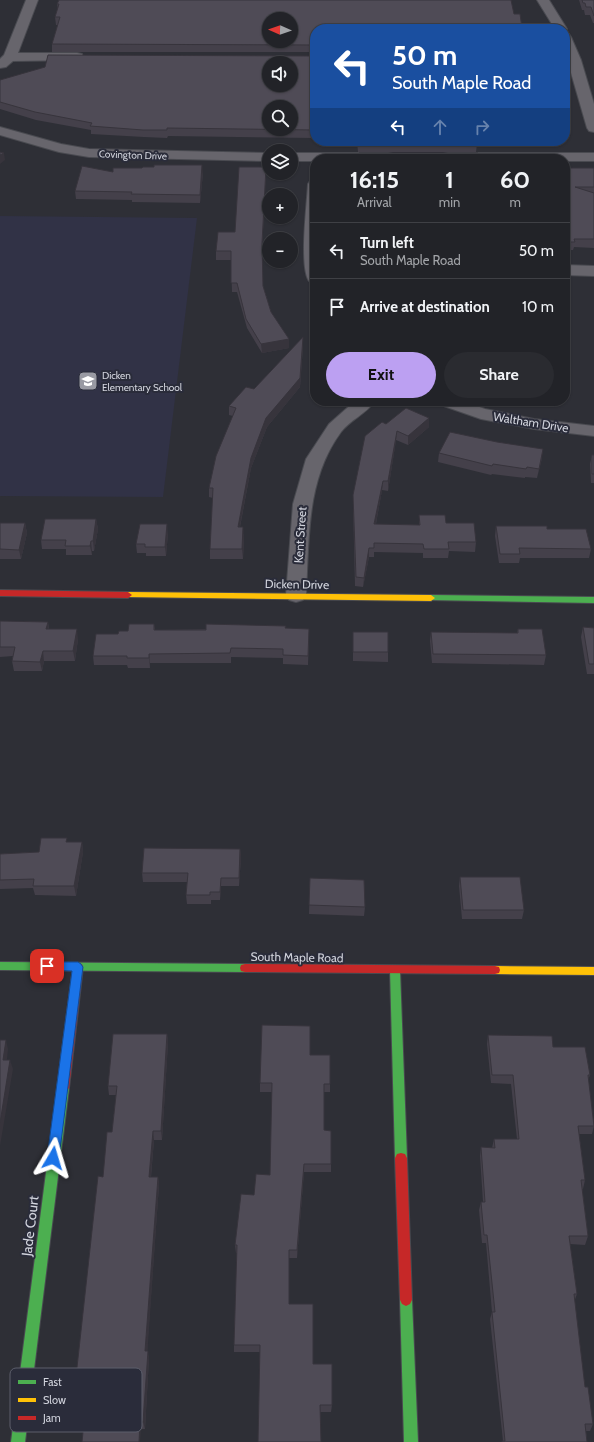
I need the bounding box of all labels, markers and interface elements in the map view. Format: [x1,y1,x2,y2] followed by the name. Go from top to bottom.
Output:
[262,12,298,48] north arrow
[262,12,298,268] map controls
[392,38,457,72] text: 50 m
[326,40,378,92] icon: left
[262,56,298,92] button: sound
[392,72,531,94] text: South Maple Road
[262,100,298,136] button: search
[387,116,409,138] icon: left
[429,116,451,138] icon: ahead
[471,116,493,138] icon: right
[262,144,298,180] button: layers
[99,147,167,163] street label: Covington Drive
[350,165,399,194] text: 16:15
[445,165,454,194] text: 1
[500,165,530,194] text: 60
[262,188,298,224] button: +
[357,194,392,210] text: Arrival
[439,194,460,210] text: min
[509,194,521,210] text: m
[262,232,298,268] button: −
[360,234,414,252] text: Turn left
[326,240,348,262] icon: left
[519,242,554,260] text: 50 m
[360,252,461,268] text: South Maple Road
[326,296,348,318] icon: arrive
[360,298,490,316] text: Arrive at destination
[522,298,554,316] text: 10 m
[326,352,436,398] button: Exit
[444,352,554,398] button: Share
[102,369,183,394] place label: Dicken Elementary School
[77,370,99,392] school or university icon: Dicken Elementary School
[492,409,570,435] street label: Waltham Drive
[291,506,309,564] street label: Kent Street
[265,576,329,592] street label: Dicken Drive
[30,949,64,983] pin
[250,949,344,965] street label: South Maple Road
[36,955,58,977] icon: arrive
[32,1137,74,1179] position arrow
[17,1194,43,1258] street label: Jade Court
[10,1368,142,1432] legend
[43,1375,62,1389] text: Fast
[43,1393,66,1407] text: Slow
[42,1411,61,1425] text: Jam

